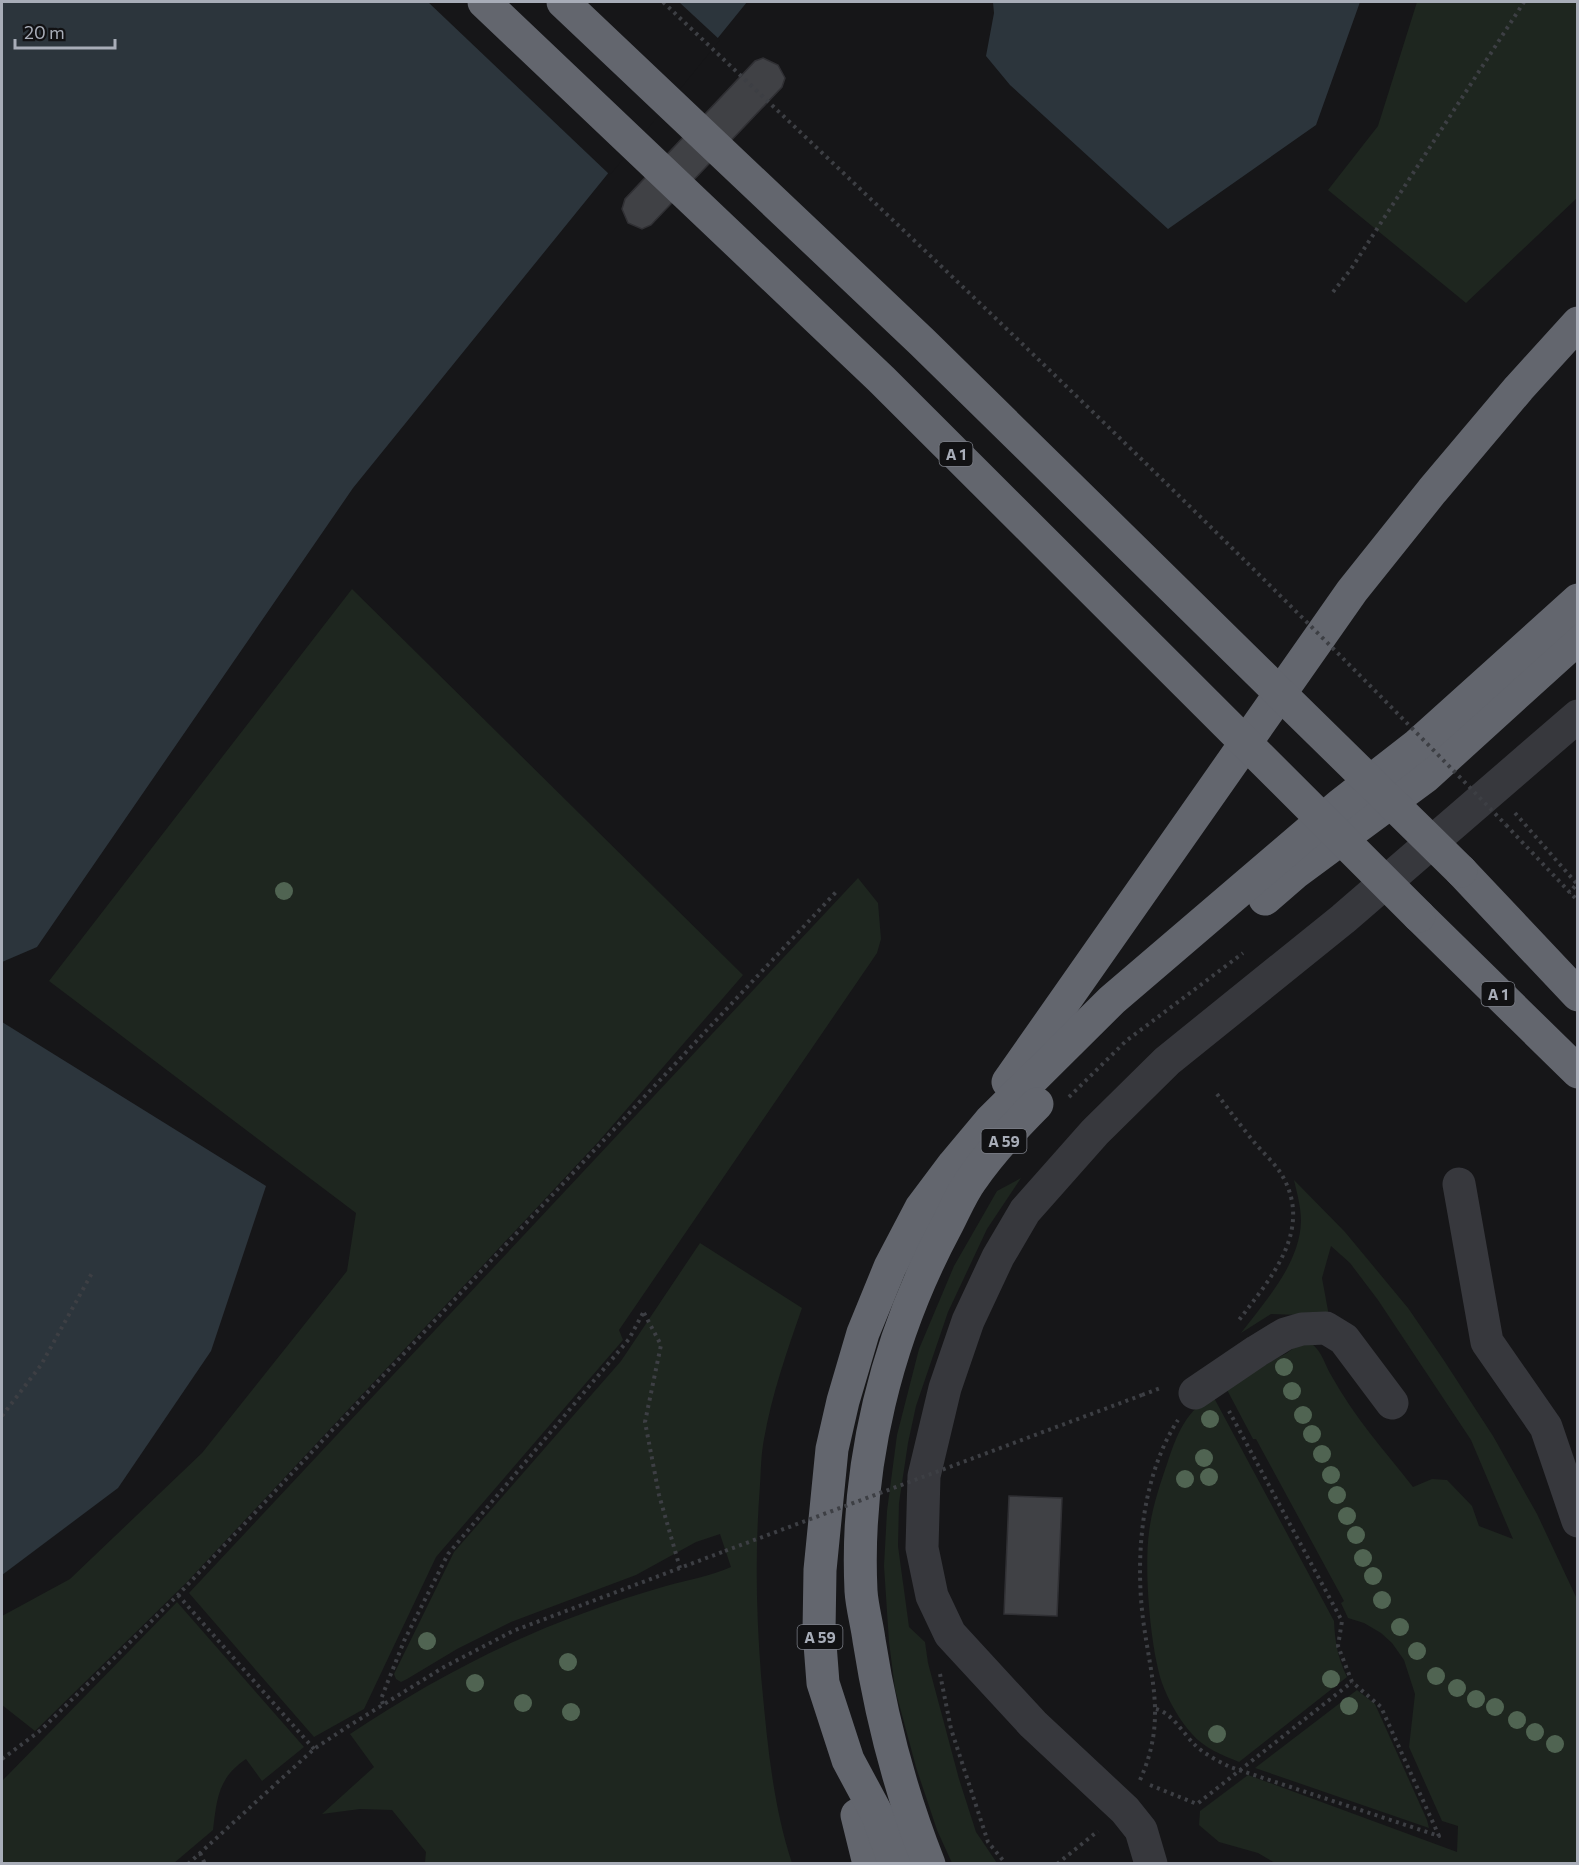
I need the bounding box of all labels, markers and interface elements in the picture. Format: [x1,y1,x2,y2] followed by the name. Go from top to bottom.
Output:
[15,12,116,50] scale bar
[24,21,65,43] text: 20 m
[940,442,972,466] road number: A 1
[1482,982,1514,1006] road number: A 1
[982,1129,1026,1153] road number: A 59
[798,1625,842,1649] road number: A 59

